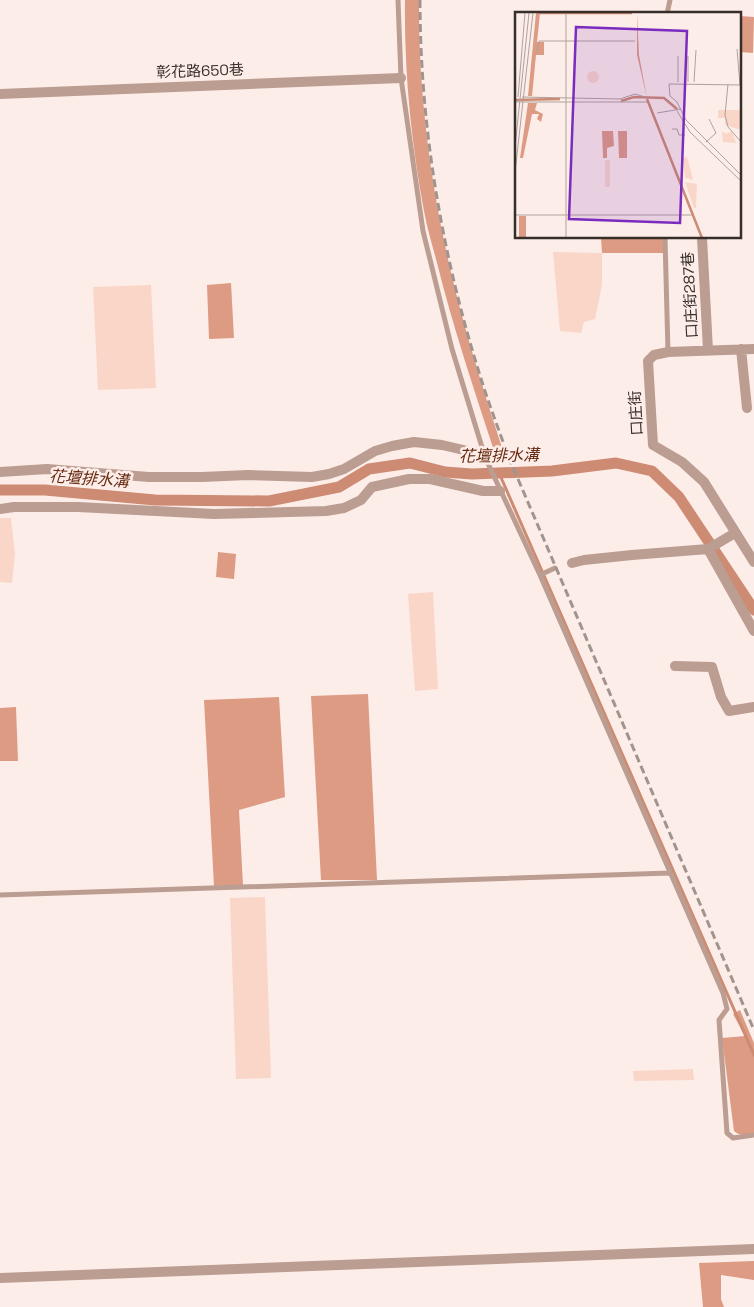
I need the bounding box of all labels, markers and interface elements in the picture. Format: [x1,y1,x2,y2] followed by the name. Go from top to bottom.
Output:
[515,12,742,239] inset map
[156,59,244,82] street label: 彰花路650巷
[678,251,701,339] street label: 口庄街287巷
[625,390,646,436] street label: 口庄街
[459,444,541,467] water label: 花壇排水溝
[48,465,132,492] water label: 花壇排水溝

